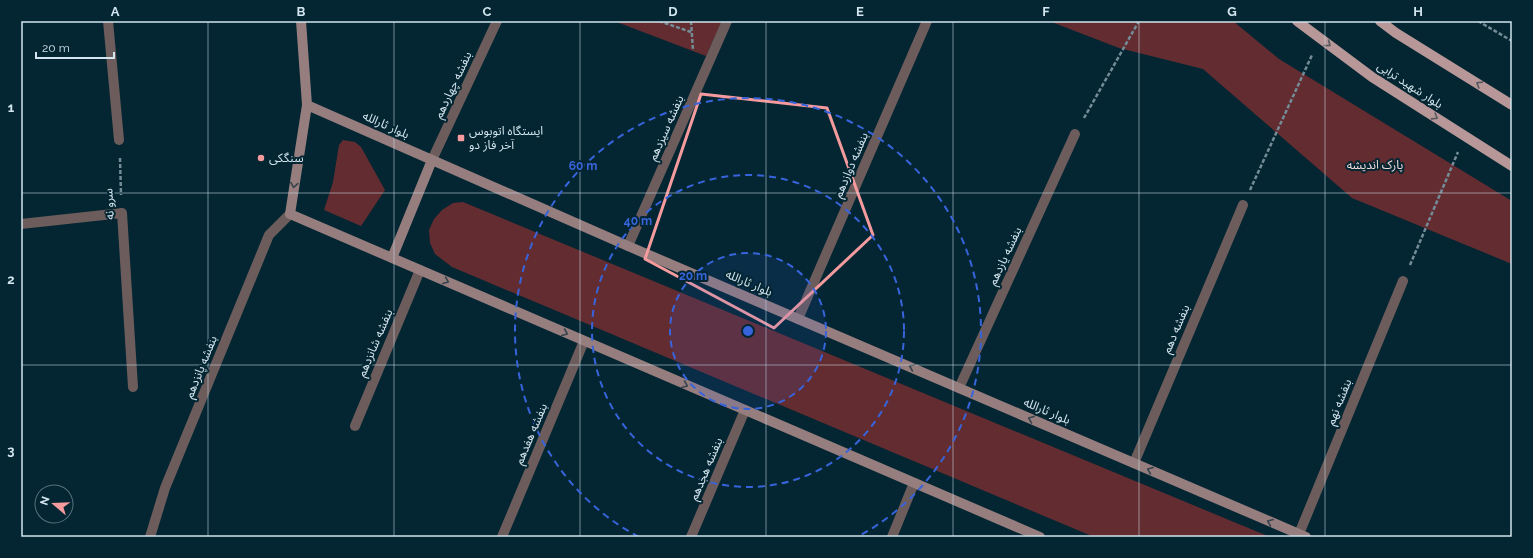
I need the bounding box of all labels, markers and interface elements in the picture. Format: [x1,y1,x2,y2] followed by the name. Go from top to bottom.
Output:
[111,4,120,19] text: A
[297,4,306,19] text: B
[483,4,492,19] text: C
[668,4,678,19] text: D
[856,4,864,19] text: E
[1042,4,1050,19] text: F
[1227,4,1237,19] text: G
[1413,4,1423,19] text: H
[36,34,114,60] scale bar
[1323,39,1330,46] one-way arrow
[42,41,70,55] text: 20 m
[431,49,476,122] street label: بنفشه چهاردهم
[1375,59,1445,111] street label: بلوار شهید ترابی
[1476,82,1483,89] one-way arrow
[645,93,688,164] street label: بنفشه سیزدهم
[8,100,15,115] text: 1
[361,109,411,141] street label: بلوار ثارالله
[1431,112,1438,120] one-way arrow
[469,124,543,152] place label: ایستگاه اتوبوس آخر فاز دو
[831,130,873,201] street label: بنفشه دوازدهم
[456,133,466,143] marker: ایستگاه اتوبوس آخر فاز دو
[269,151,304,165] place label: سنگکی
[256,153,266,163] marker: سنگکی
[1347,158,1403,173] park label: پارک اندیشه
[569,159,597,173] text: 60 m
[290,182,299,188] one-way arrow
[101,188,117,220] street label: سرو نه
[624,214,652,228] text: 40 m
[985,225,1026,288] street label: بنفشه یازدهم
[724,267,774,299] street label: بلوار ثارالله
[679,269,707,283] text: 20 m
[7,272,15,287] text: 2
[443,277,450,285] one-way arrow
[1159,302,1194,356] street label: بنفشه دهم
[354,307,397,380] street label: بنفشه شانزدهم
[741,324,755,338] centre of rings
[561,328,569,336] one-way arrow
[182,334,222,401] street label: بنفشه پانزدهم
[908,364,915,372] one-way arrow
[1323,377,1356,428] street label: بنفشه نهم
[681,380,688,388] one-way arrow
[1022,395,1072,427] street label: بلوار ثارالله
[512,401,552,468] street label: بنفشه هفدهم
[1028,416,1035,424] one-way arrow
[686,435,727,503] street label: بنفشه هجدهم
[7,443,15,458] text: 3
[1147,467,1154,475] one-way arrow
[34,484,74,524] north arrow
[38,495,53,507] text: N
[1266,518,1273,526] one-way arrow

